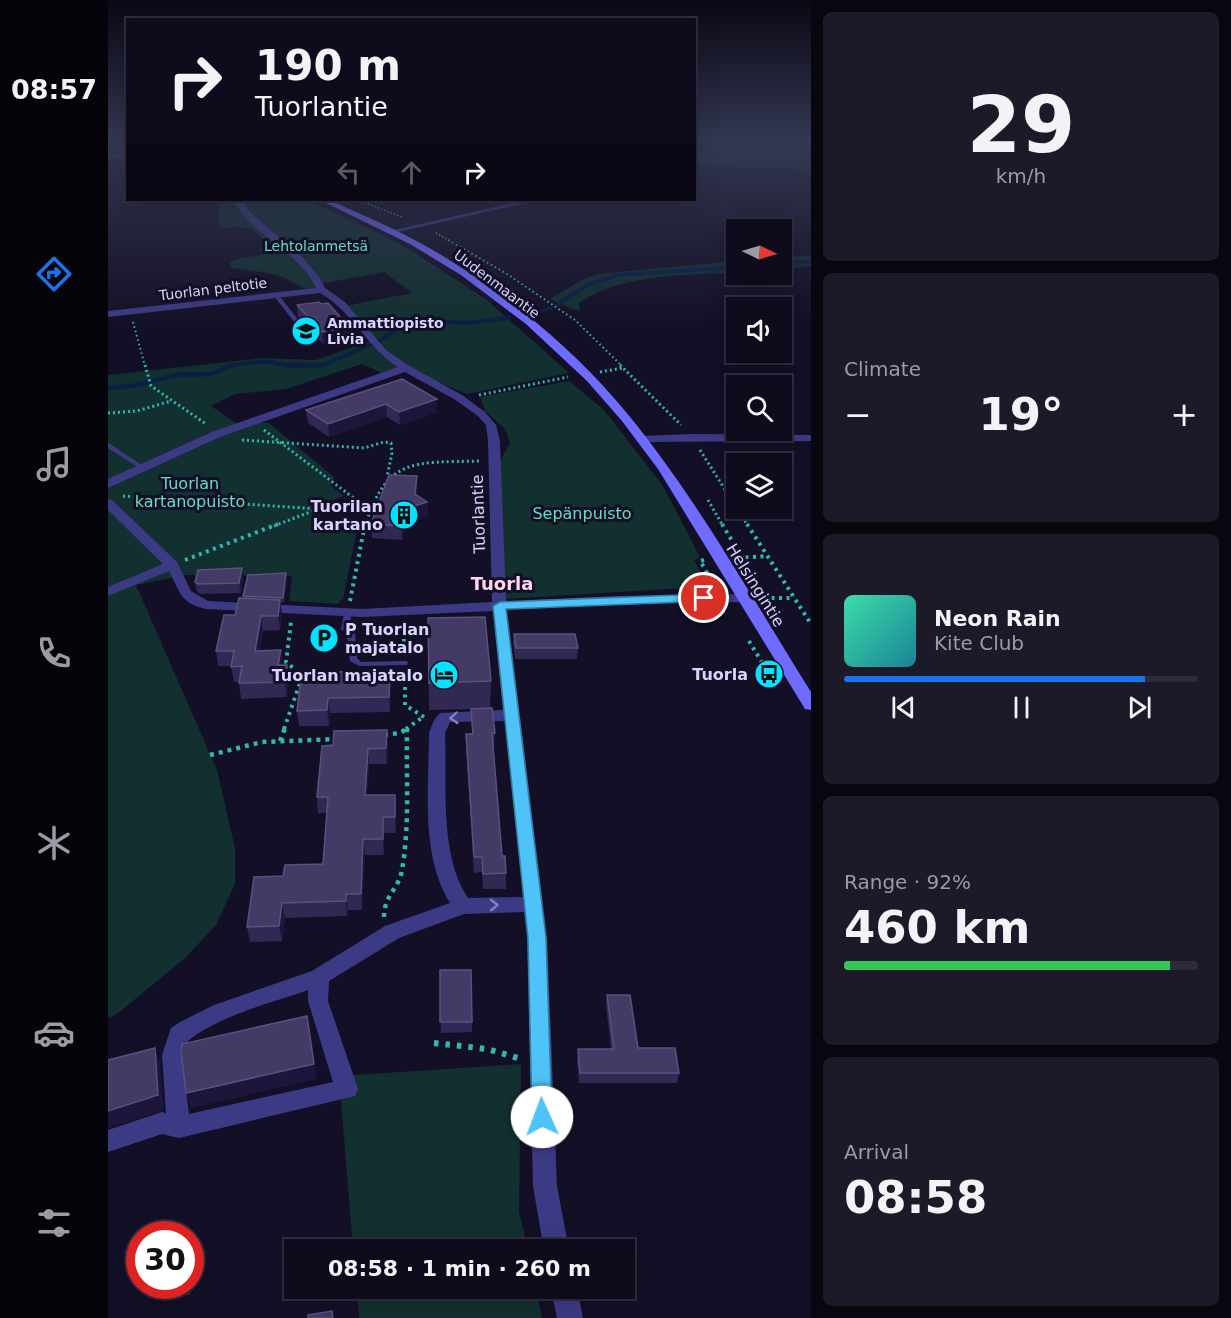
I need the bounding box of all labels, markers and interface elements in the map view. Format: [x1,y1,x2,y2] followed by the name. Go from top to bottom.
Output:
[255,41,401,90] text: 190 m
[156,42,234,120] icon: right
[11,74,97,105] text: 08:57
[967,80,1075,170] text: 29
[255,91,388,122] text: Tuorlantie
[332,156,365,189] icon: left
[395,156,428,189] icon: ahead
[458,156,491,189] icon: right
[996,164,1046,188] text: km/h
[726,219,792,285] north arrow
[726,219,792,519] map controls
[264,238,368,254] park label: Lehtolanmetsä
[451,247,543,321] street label: Uudenmaantie
[33,253,75,295] icon: directions
[157,274,268,304] street label: Tuorlan peltotie
[726,297,792,363] button: sound
[290,315,322,347] school or university icon: Ammattiopisto Livia
[327,315,444,347] place label: Ammattiopisto Livia
[844,357,921,381] text: Climate
[726,375,792,441] button: search
[978,388,1064,441] text: 19°
[844,395,872,434] text: −
[1170,395,1198,434] text: +
[33,443,75,485] icon: music
[726,453,792,519] button: layers
[135,474,245,511] park label: Tuorlan kartanopuisto
[468,474,489,555] street label: Tuorlantie
[310,497,383,534] place label: Tuorilan kartano
[388,499,420,531] building icon: Tuorilan kartano
[532,504,632,523] park label: Sepänpuisto
[722,540,789,630] street label: Helsingintie
[678,572,729,623] pin
[471,573,533,594] district label: Tuorla
[687,581,720,614] icon: arrive
[934,606,1061,631] text: Neon Rain
[345,620,429,657] place label: P Tuorlan majatalo
[308,622,340,654] parking icon: P Tuorlan majatalo
[934,631,1024,655] text: Kite Club
[33,632,75,674] icon: phone
[753,658,785,690] bus stop icon: Tuorla
[428,659,460,691] hotel icon: Tuorlan majatalo
[692,665,748,684] place label: Tuorla
[272,666,423,685] place label: Tuorlan majatalo
[887,691,920,724] icon: previous
[1005,691,1038,724] icon: pause
[1123,691,1156,724] icon: next
[450,711,459,724] one-way arrow
[33,822,75,864] icon: climate
[844,870,971,894] text: Range · 92%
[490,899,499,912] one-way arrow
[844,901,1030,954] text: 460 km
[33,1012,75,1054] icon: car
[510,1085,574,1149] position arrow
[844,1140,909,1164] text: Arrival
[844,1171,987,1224] text: 08:58
[33,1202,75,1244] icon: filters
[126,1221,204,1299] speed limit sign: 30
[328,1256,591,1281] text: 08:58 · 1 min · 260 m

